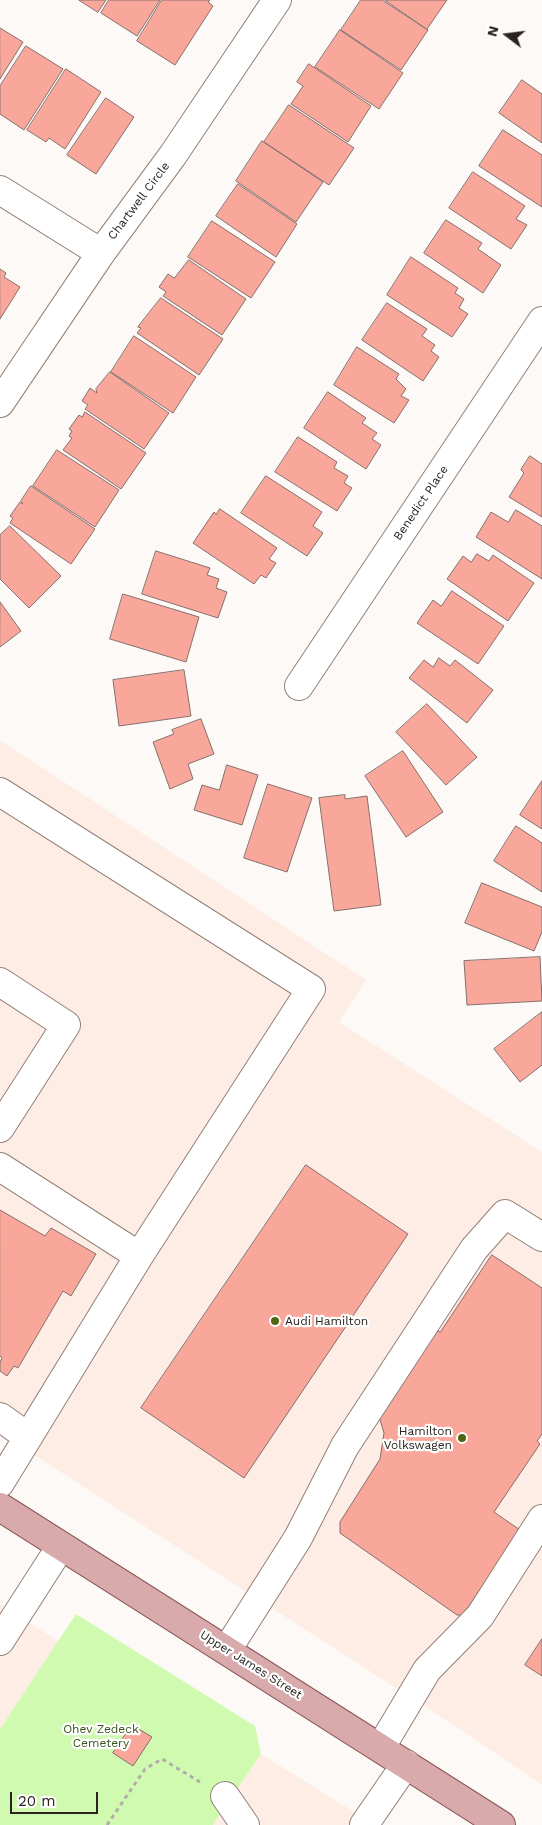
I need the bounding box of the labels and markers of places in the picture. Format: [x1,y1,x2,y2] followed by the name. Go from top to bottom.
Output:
[285,1314,368,1328] place label: Audi Hamilton
[269,1315,281,1327] marker: Audi Hamilton
[384,1424,452,1452] place label: Hamilton Volkswagen
[456,1432,468,1444] marker: Hamilton Volkswagen

